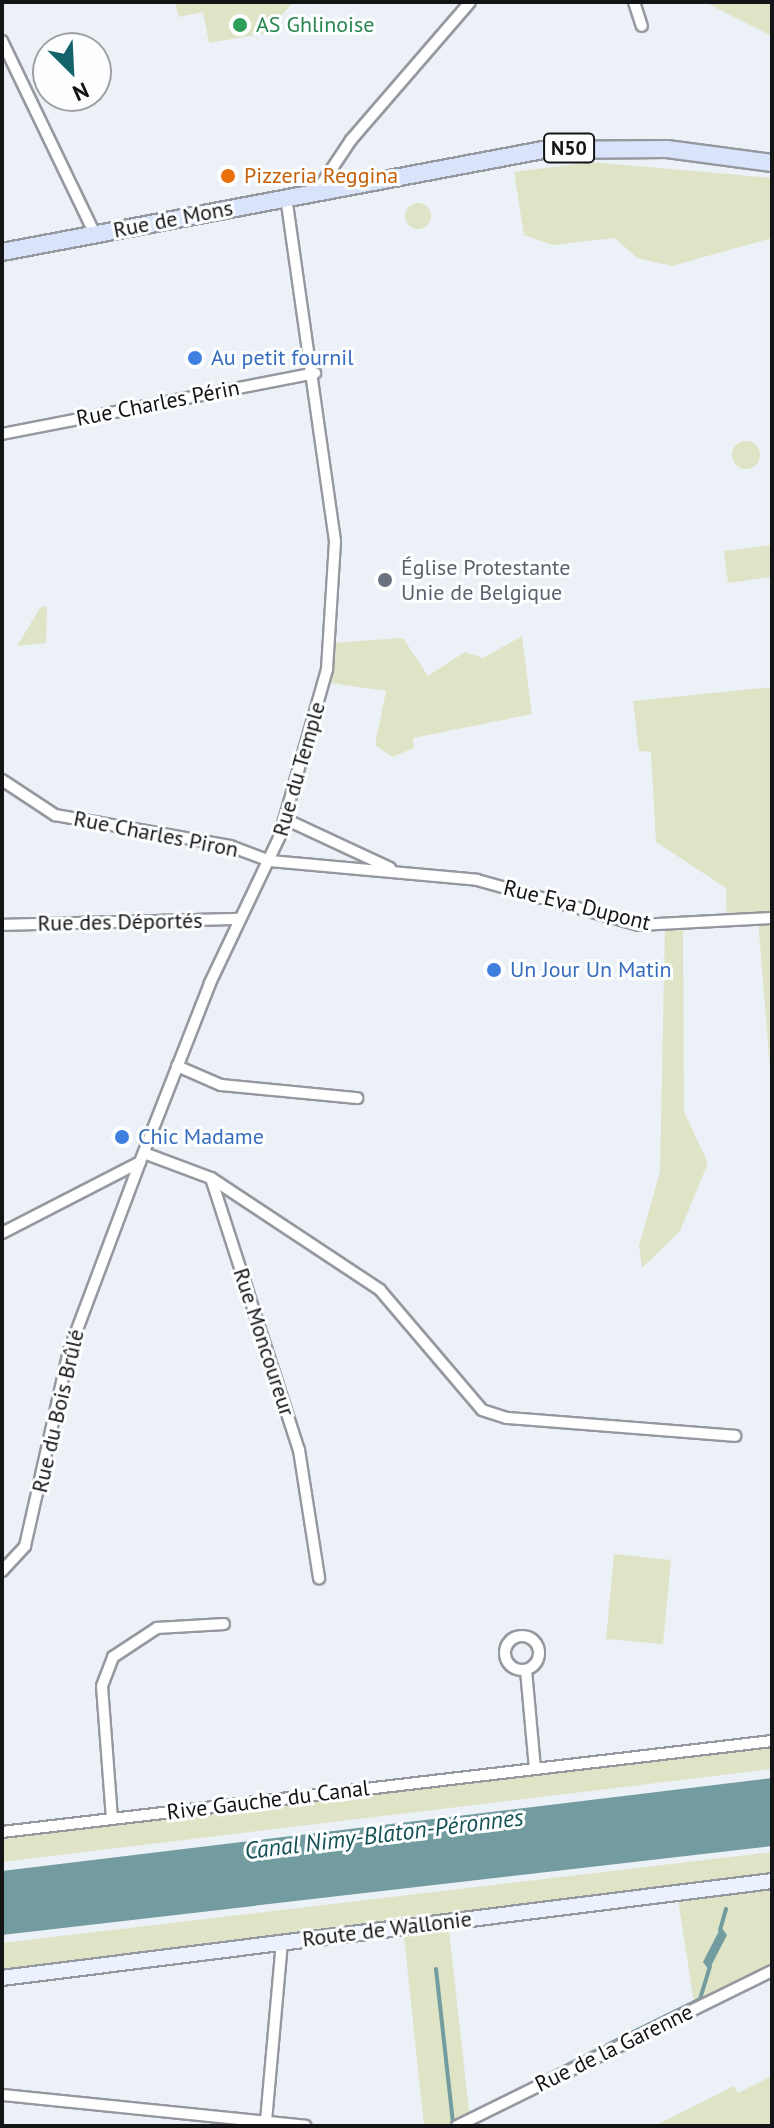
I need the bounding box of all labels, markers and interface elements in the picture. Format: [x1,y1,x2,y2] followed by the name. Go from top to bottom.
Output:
[256,12,374,38] place label: AS Ghlinoise
[231,16,249,34] marker: AS Ghlinoise
[32,32,112,112] north arrow
[69,76,93,108] text: N
[543,132,595,164] road number: N50
[244,163,398,189] place label: Pizzeria Reggina
[219,167,237,185] marker: Pizzeria Reggina
[111,194,235,244] street label: Rue de Mons
[211,345,354,371] place label: Au petit fournil
[186,349,204,367] marker: Au petit fournil
[74,374,242,432] street label: Rue Charles Périn
[401,554,570,606] place label: Église Protestante Unie de Belgique
[376,571,394,589] marker: Église Protestante Unie de Belgique
[267,698,331,840] street label: Rue du Temple
[72,805,240,863] street label: Rue Charles Piron
[501,874,653,936] street label: Rue Eva Dupont
[37,907,203,937] street label: Rue des Déportés
[510,957,672,983] place label: Un Jour Un Matin
[485,961,503,979] marker: Un Jour Un Matin
[138,1124,264,1150] place label: Chic Madame
[113,1128,131,1146] marker: Chic Madame
[228,1265,300,1419] street label: Rue Moncoureur
[26,1327,90,1495] street label: Rue du Bois Brûlé
[165,1774,371,1826] street label: Rive Gauche du Canal
[243,1803,525,1865] water label: Canal Nimy-Blaton-Péronnes
[301,1905,473,1953] street label: Route de Wallonie
[531,1998,697,2098] street label: Rue de la Garenne

